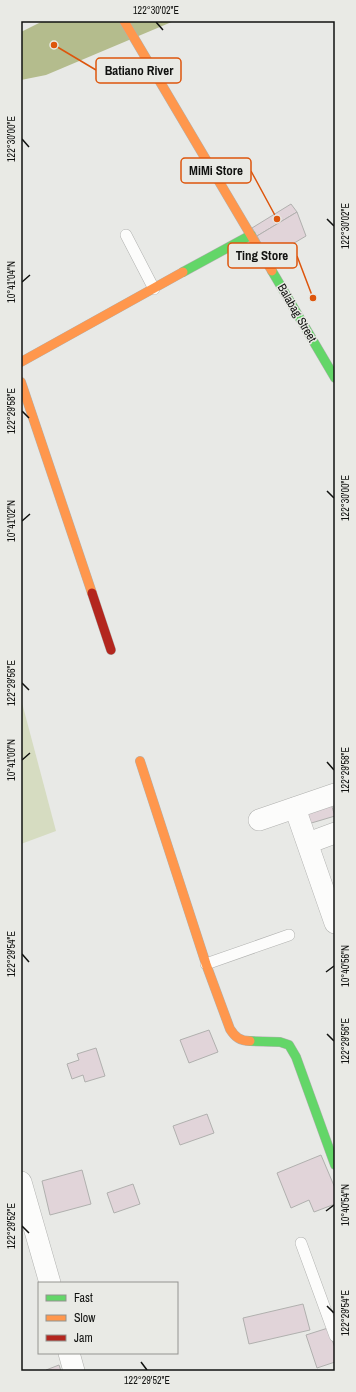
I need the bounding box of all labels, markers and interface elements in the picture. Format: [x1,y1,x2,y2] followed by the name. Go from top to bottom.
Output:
[133,4,179,17] text: 122°30'02"E
[96,58,181,83] callout: Batiano River
[105,62,174,79] text: Batiano River
[5,116,18,162] text: 122°30'00"E
[181,158,251,183] callout: MiMi Store
[189,162,243,179] text: MiMi Store
[339,203,352,249] text: 122°30'02"E
[228,243,297,268] callout: Ting Store
[236,247,288,264] text: Ting Store
[5,261,18,303] text: 10°41'04"N
[274,281,320,345] street label: Balabag Street
[5,388,18,434] text: 122°29'58"E
[339,475,352,521] text: 122°30'00"E
[5,500,18,542] text: 10°41'02"N
[5,660,18,706] text: 122°29'56"E
[5,739,18,781] text: 10°41'00"N
[339,747,352,793] text: 122°29'58"E
[5,931,18,977] text: 122°29'54"E
[339,945,352,987] text: 10°40'56"N
[339,1018,352,1064] text: 122°29'56"E
[339,1184,352,1226] text: 10°40'54"N
[5,1203,18,1249] text: 122°29'52"E
[38,1282,178,1354] legend
[74,1290,93,1306] text: Fast
[339,1290,352,1336] text: 122°29'54"E
[74,1310,96,1326] text: Slow
[74,1330,93,1346] text: Jam
[124,1374,170,1387] text: 122°29'52"E

